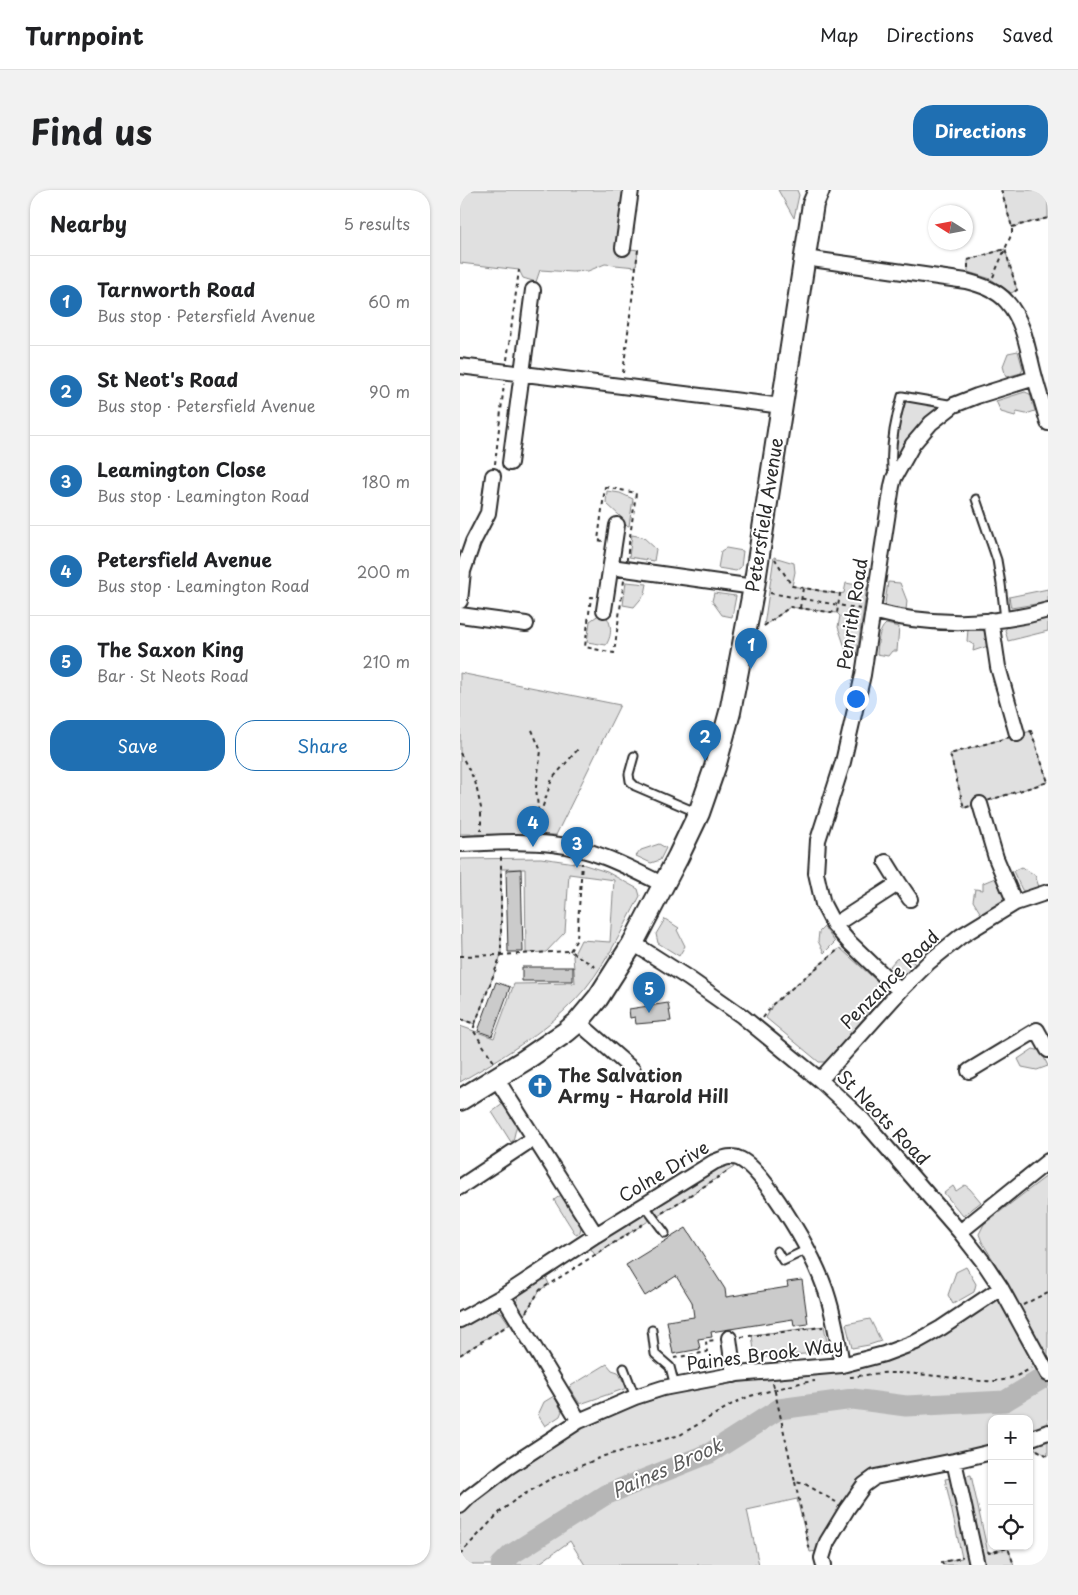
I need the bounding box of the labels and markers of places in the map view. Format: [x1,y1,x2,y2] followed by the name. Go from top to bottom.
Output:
[735,628,767,669] pin: 1
[689,720,721,761] pin: 2
[517,806,549,847] pin: 4
[561,827,593,868] pin: 3
[633,972,665,1013] pin: 5
[558,1061,728,1109] place label: The Salvation Army - Harold Hill
[527,1073,553,1099] church icon: The Salvation Army - Harold Hill

